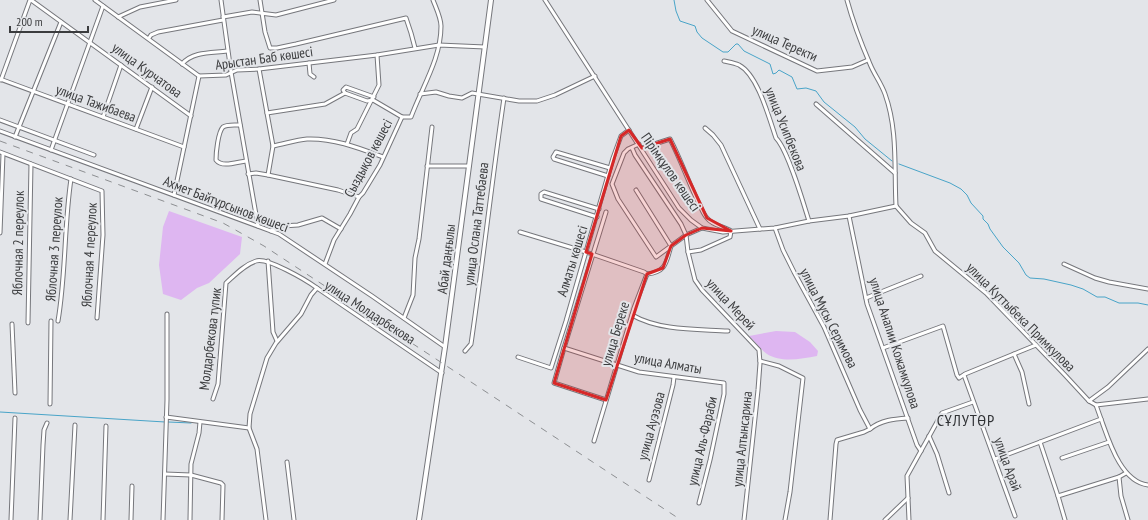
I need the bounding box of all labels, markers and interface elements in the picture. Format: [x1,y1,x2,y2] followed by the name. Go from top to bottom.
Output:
[10,8,88,34] scale bar
[16,14,43,29] text: 200 m
[749,21,821,65] street label: улица Теректи
[108,38,186,102] street label: улица Курчатова
[214,42,314,74] street label: Арыстан Баб көшесі
[53,80,139,126] street label: улица Тажибаева
[761,85,811,173] street label: улица Усипбекова
[340,116,396,200] street label: Сыздықов көшесі
[637,129,705,215] street label: Пірімқұлов көшесі
[459,161,493,287] street label: улица Ослана Таттебаева
[161,172,291,236] street label: Ахмет Байтұрсынов көшесі
[8,190,28,296] street label: Яблочная 2 переулок
[41,196,67,302] street label: Яблочная 3 переулок
[77,202,101,308] street label: Яблочная 4 переулок
[433,223,459,295] street label: Абай даңғылы
[553,223,591,299] street label: Алматы көшесі
[963,259,1079,375] street label: улица Куттыбека Примкулова
[796,265,862,371] street label: улица Мусы Серимова
[702,274,760,334] street label: улица Мерей
[865,275,925,411] street label: улица Анапии Кожамкулова
[321,276,419,348] street label: улица Молдарбекова
[195,286,225,391] street label: Молдарбекова тупик
[597,299,633,369] street label: улица Береке
[633,348,703,378] street label: улица Алматы
[633,390,669,462] street label: улица Ауэзова
[728,390,756,488] street label: улица Алтынсарина
[683,395,721,487] street label: улица Аль-Фараби
[937,410,995,430] district label: СҰЛУТӨР
[990,435,1026,493] street label: улица Арай

